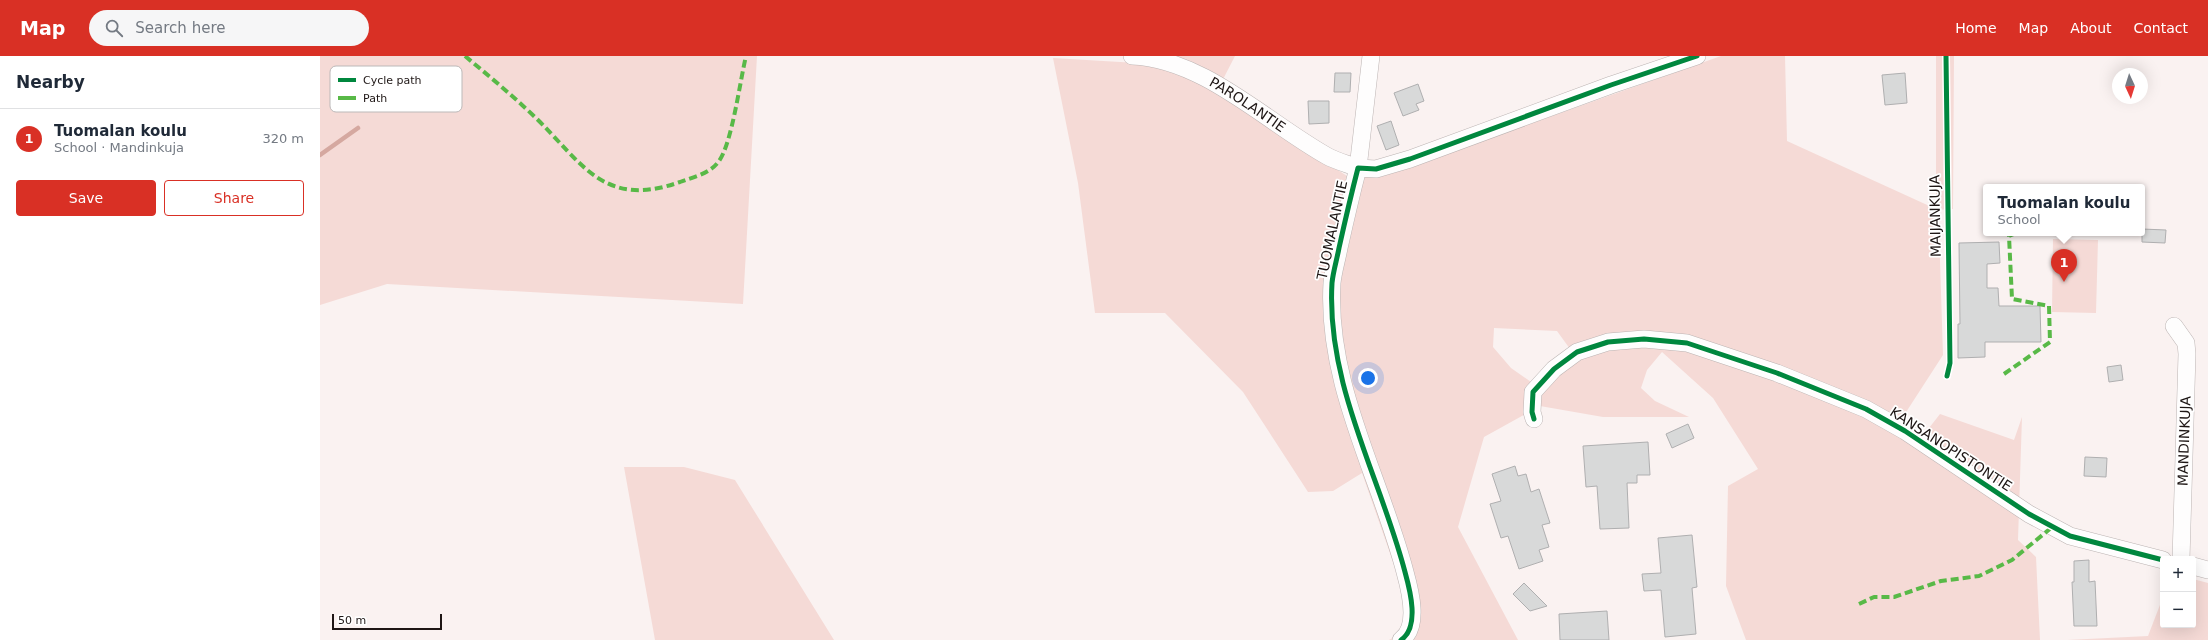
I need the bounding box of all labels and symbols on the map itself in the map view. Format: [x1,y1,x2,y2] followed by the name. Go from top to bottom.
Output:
[330,66,462,112] legend
[2112,68,2148,104] north arrow
[363,74,422,87] text: Cycle path
[1207,74,1289,135] street label: PAROLANTIE
[363,92,387,105] text: Path
[1926,174,1944,257] street label: MAIJANKUJA
[1313,179,1350,282] street label: TUOMALANTIE
[2051,249,2077,282] pin: 1
[1358,368,1378,388] your location
[2174,395,2194,486] street label: MANDINKUJA
[1887,404,2015,494] street label: KANSANOPISTONTIE
[332,612,442,631] scale bar

